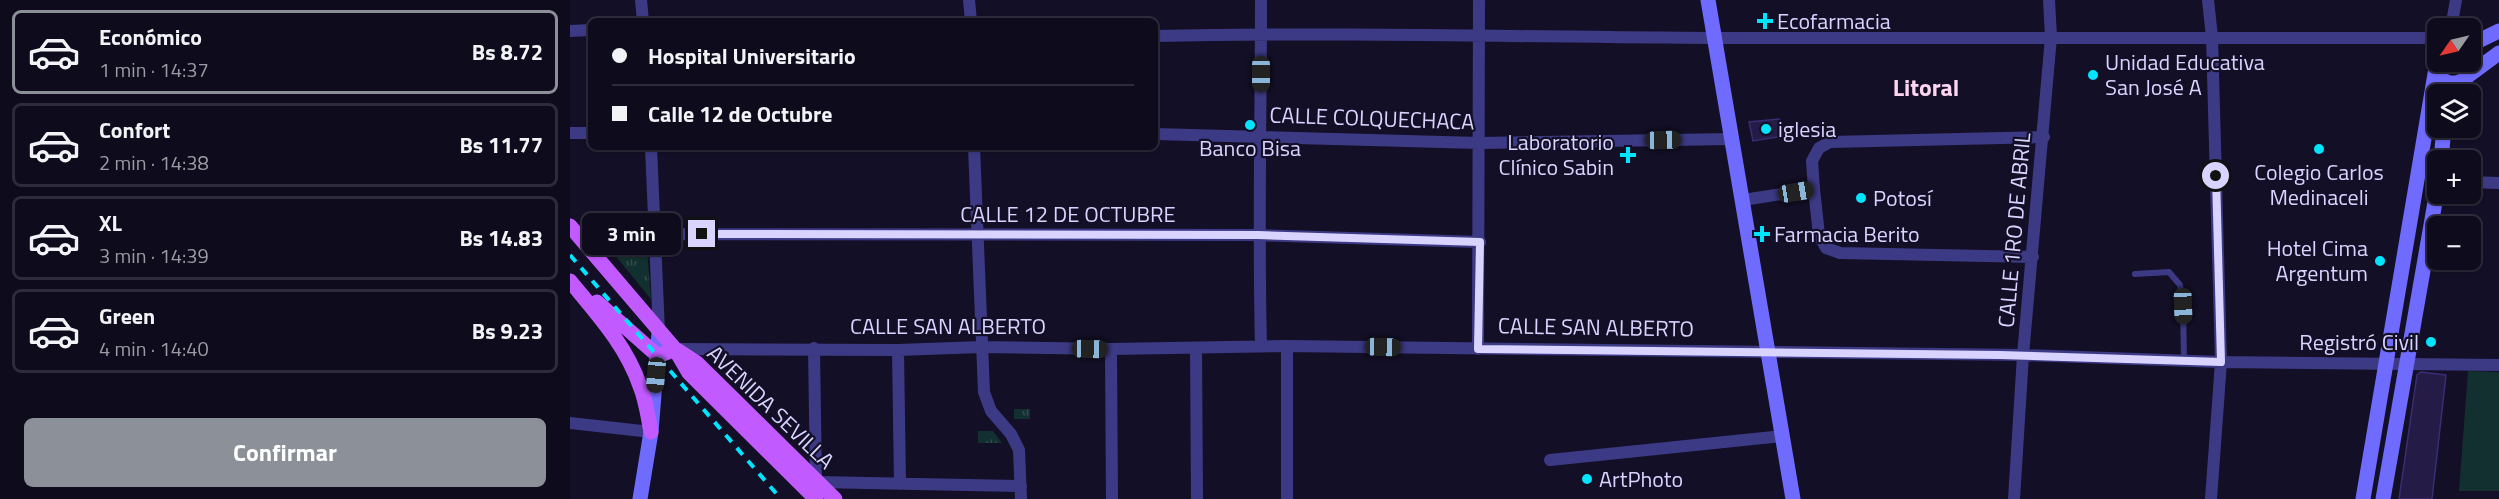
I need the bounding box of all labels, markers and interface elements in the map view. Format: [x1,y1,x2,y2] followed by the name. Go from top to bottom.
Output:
[1777,4,1891,38] place label: Ecofarmacia
[1758,14,1772,28] marker: Ecofarmacia
[2427,18,2481,72] north arrow
[2427,18,2481,270] map controls
[99,20,202,54] text: Económico
[27,25,81,79] icon: car
[472,35,543,69] text: Bs 8.72
[648,39,856,73] text: Hospital Universitario
[2105,45,2265,104] place label: Unidad Educativa San José A
[99,54,209,85] text: 1 min · 14:37
[1252,56,1270,92] car
[2086,68,2100,82] marker: Unidad Educativa San José A
[1893,69,1959,105] district label: Litoral
[2427,84,2481,138] button: layers
[648,97,832,131] text: Calle 12 de Octubre
[1269,97,1475,139] street label: CALLE COLQUECHACA
[1778,112,1836,146] place label: iglesia
[99,113,170,147] text: Confort
[27,118,81,172] icon: car
[1243,118,1257,132] marker: Banco Bisa
[1759,122,1773,136] marker: iglesia
[1498,125,1614,184] place label: Laboratorio Clínico Sabin
[459,128,543,162] text: Bs 11.77
[1199,131,1301,165] place label: Banco Bisa
[1645,131,1681,149] car
[1989,131,2040,329] street label: CALLE 1RO DE ABRIL
[2312,142,2326,156] marker: Colegio Carlos Medinaceli
[1619,146,1637,164] marker: Laboratorio Clínico Sabin
[99,147,209,178] text: 2 min · 14:38
[2427,150,2481,204] button: +
[2254,155,2384,214] place label: Colegio Carlos Medinaceli
[2202,162,2229,189] route start
[1777,180,1815,204] car
[1873,181,1934,215] place label: Potosí
[1854,191,1868,205] marker: Potosí
[960,197,1176,231] street label: CALLE 12 DE OCTUBRE
[99,206,122,240] text: XL
[27,211,81,265] icon: car
[582,213,681,255] callout: 3 min
[2427,216,2481,270] button: −
[1774,217,1920,251] place label: Farmacia Berito
[607,218,656,249] text: 3 min
[688,220,715,247] route end
[459,221,543,255] text: Bs 14.83
[1755,227,1769,241] marker: Farmacia Berito
[2267,231,2368,290] place label: Hotel Cima Argentum
[99,240,209,271] text: 3 min · 14:39
[2373,254,2387,268] marker: Hotel Cima Argentum
[2173,288,2193,324] car
[99,299,155,333] text: Green
[27,304,81,358] icon: car
[1498,308,1694,346] street label: CALLE SAN ALBERTO
[850,309,1046,343] street label: CALLE SAN ALBERTO
[472,314,543,348] text: Bs 9.23
[2299,325,2419,359] place label: Registró Civil
[99,333,209,364] text: 4 min · 14:40
[2424,335,2438,349] marker: Registró Civil
[699,337,843,477] street label: AVENIDA SEVILLA
[1365,338,1401,356] car
[1072,340,1108,358] car
[645,356,667,394] car
[24,418,546,487] button: Confirmar
[1599,462,1683,496] place label: ArtPhoto
[1580,472,1594,486] marker: ArtPhoto

